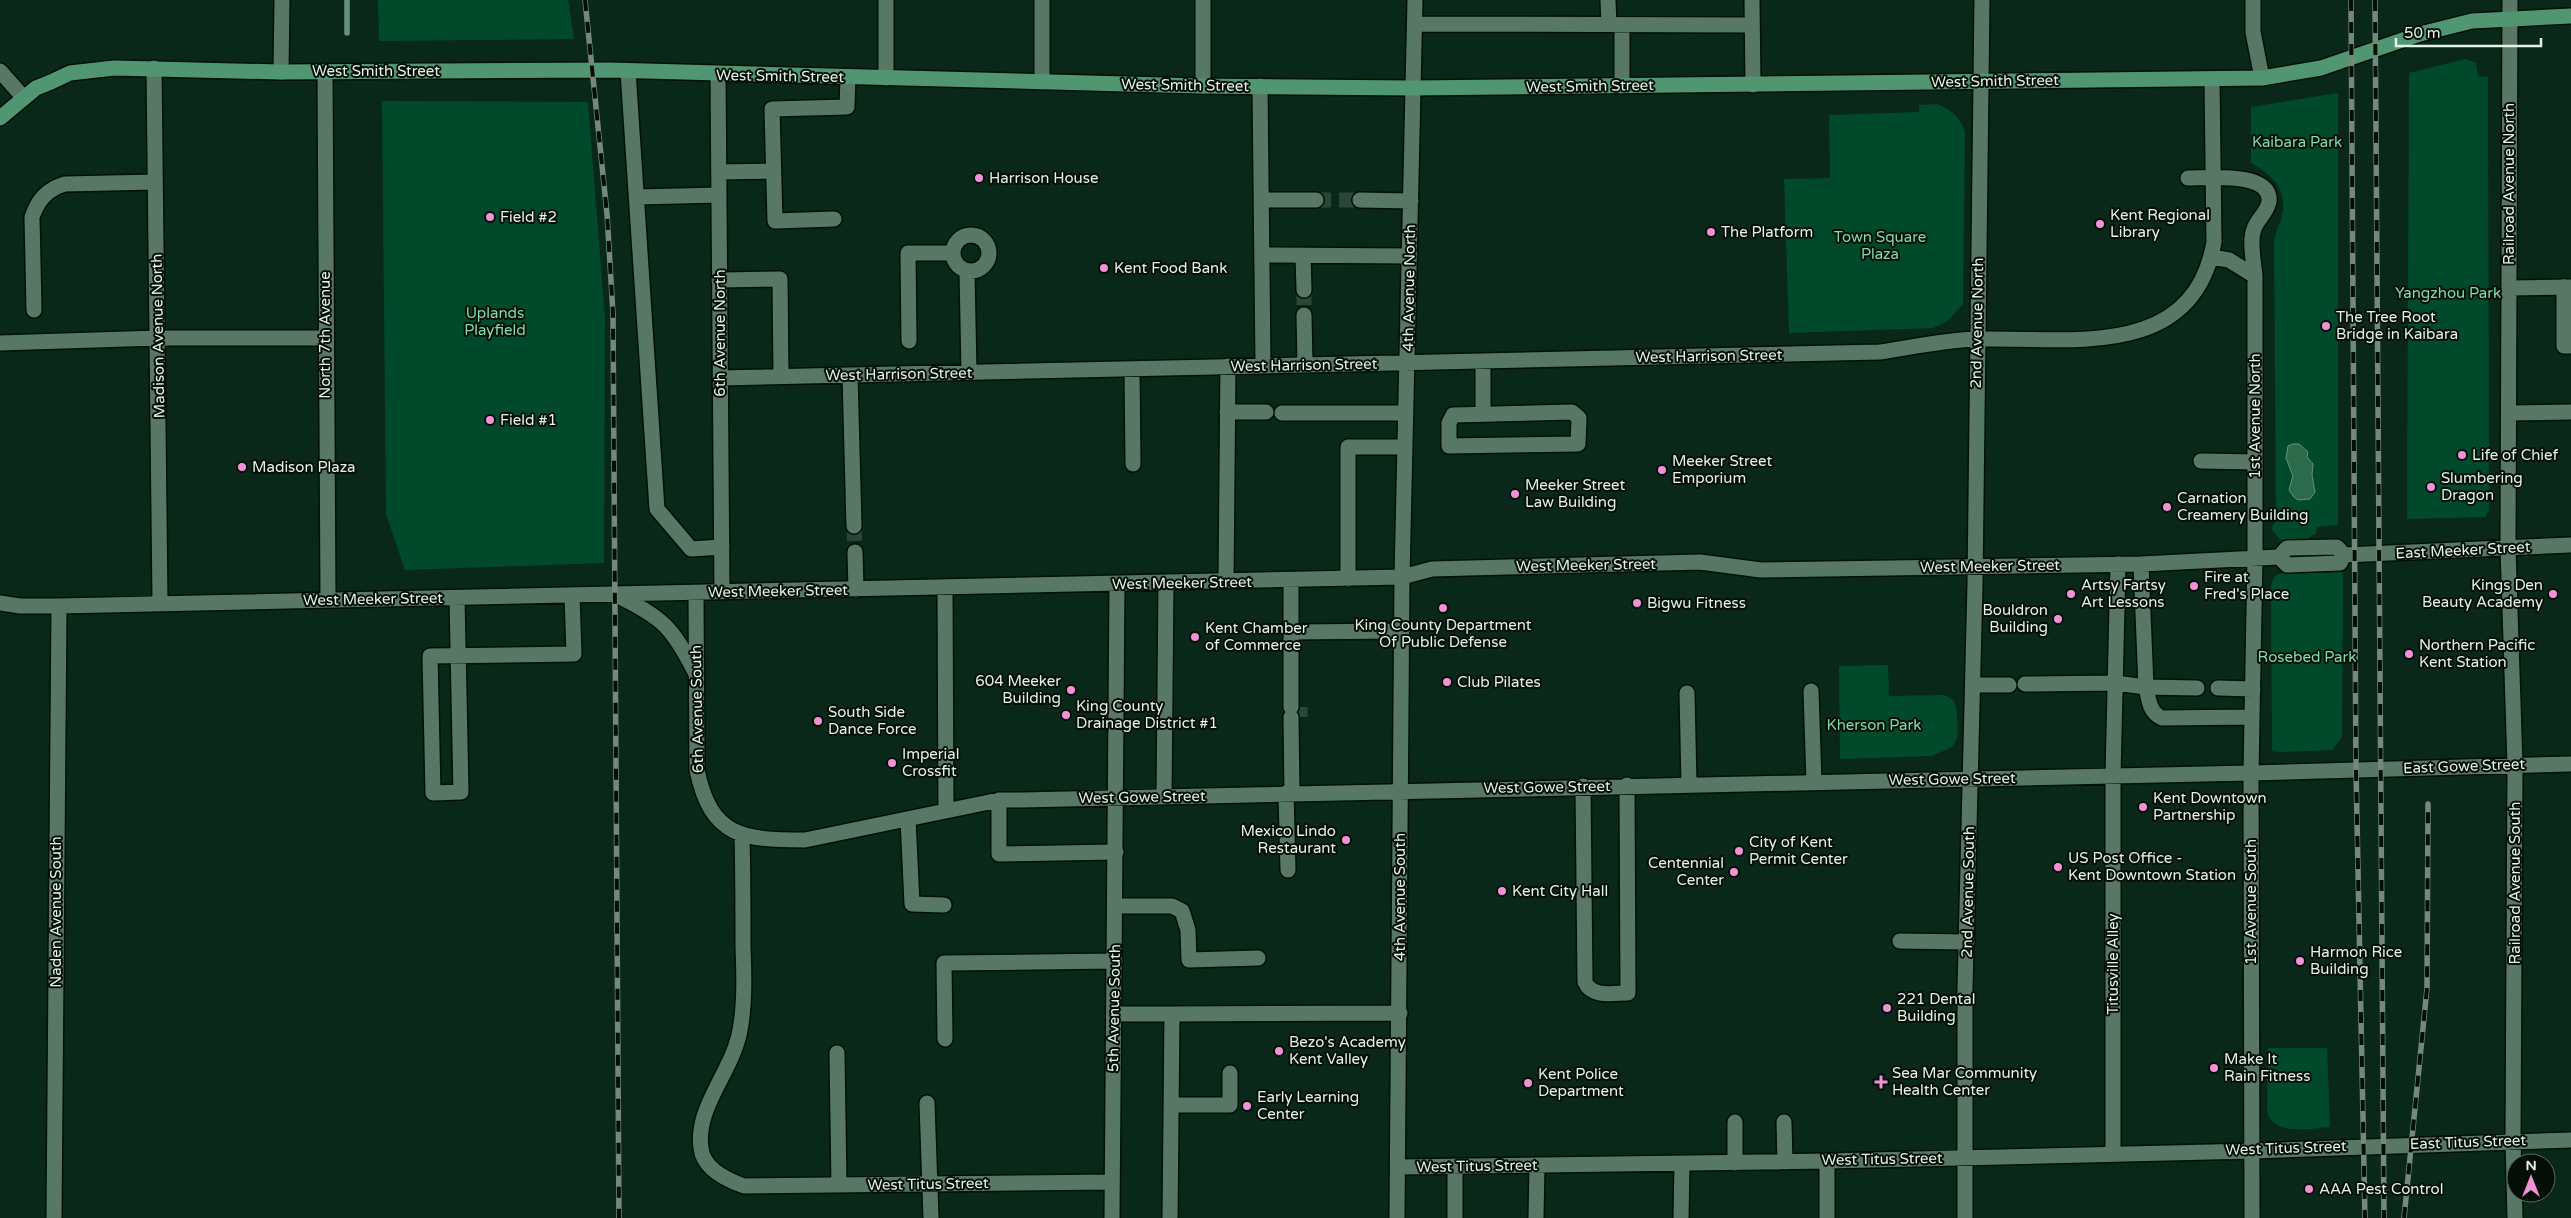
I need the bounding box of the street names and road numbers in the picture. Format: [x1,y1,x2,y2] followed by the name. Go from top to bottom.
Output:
[312,62,440,80] street label: West Smith Street
[716,66,844,86] street label: West Smith Street
[1931,71,2059,91] street label: West Smith Street
[1121,75,1249,95] street label: West Smith Street
[1526,76,1654,96] street label: West Smith Street
[2500,103,2518,265] street label: Railroad Avenue North
[1399,224,1419,352] street label: 4th Avenue North
[148,254,168,418] street label: Madison Avenue North
[1967,257,1987,389] street label: 2nd Avenue North
[711,269,729,397] street label: 6th Avenue North
[316,271,334,399] street label: North 7th Avenue
[1635,346,1783,366] street label: West Harrison Street
[2246,353,2264,479] street label: 1st Avenue North
[1230,355,1378,375] street label: West Harrison Street
[825,364,973,384] street label: West Harrison Street
[2395,537,2531,563] street label: East Meeker Street
[1516,555,1656,575] street label: West Meeker Street
[1920,556,2060,576] street label: West Meeker Street
[1112,573,1252,593] street label: West Meeker Street
[708,581,848,601] street label: West Meeker Street
[303,589,443,609] street label: West Meeker Street
[687,645,707,773] street label: 6th Avenue South
[2403,755,2526,777] street label: East Gowe Street
[1888,769,2016,789] street label: West Gowe Street
[1483,777,1611,797] street label: West Gowe Street
[1078,787,1206,807] street label: West Gowe Street
[2506,802,2524,964] street label: Railroad Avenue South
[1958,826,1978,958] street label: 2nd Avenue South
[1391,833,1409,961] street label: 4th Avenue South
[47,836,65,988] street label: Naden Avenue South
[2242,839,2260,965] street label: 1st Avenue South
[2104,913,2122,1015] street label: Titusville Alley
[1104,944,1124,1072] street label: 5th Avenue South
[2410,1131,2527,1153] street label: East Titus Street
[2225,1137,2347,1159] street label: West Titus Street
[1821,1149,1943,1169] street label: West Titus Street
[1416,1156,1538,1176] street label: West Titus Street
[867,1174,989,1194] street label: West Titus Street

